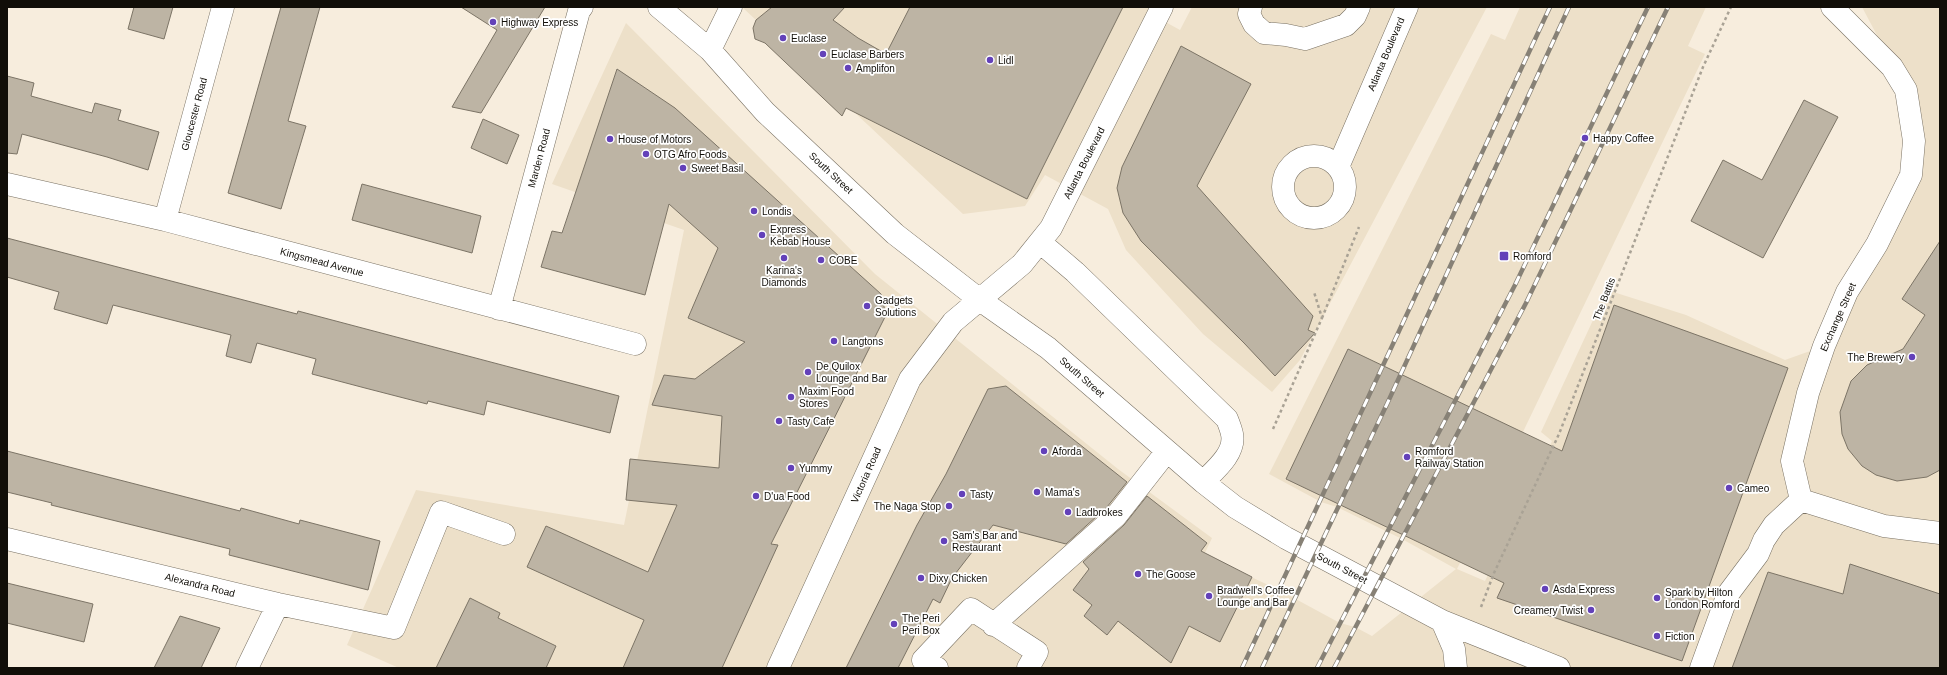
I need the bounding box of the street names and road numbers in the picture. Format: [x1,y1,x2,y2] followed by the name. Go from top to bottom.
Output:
[1366,16,1406,92] street label: Atlanta Boulevard
[179,76,209,152] street label: Gloucester Road
[1061,125,1107,201] street label: Atlanta Boulevard
[526,127,552,189] street label: Marden Road
[807,150,855,196] street label: South Street
[279,246,365,279] street label: Kingsmead Avenue
[1591,276,1617,322] street label: The Battis
[1818,281,1858,353] street label: Exchange Street
[1057,355,1107,400] street label: South Street
[849,445,883,505] street label: Victoria Road
[1315,550,1369,586] street label: South Street
[164,571,236,599] street label: Alexandra Road

